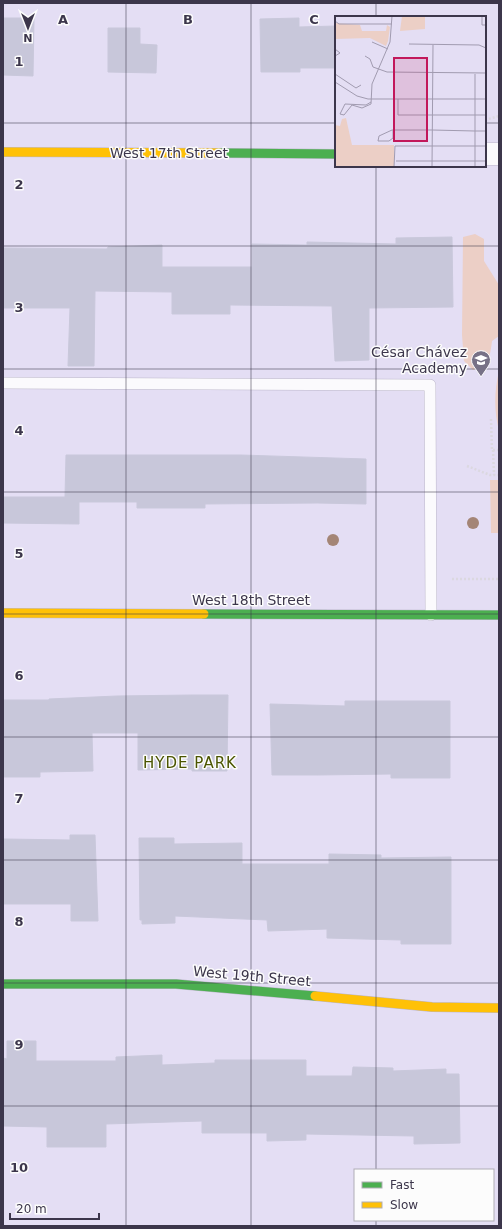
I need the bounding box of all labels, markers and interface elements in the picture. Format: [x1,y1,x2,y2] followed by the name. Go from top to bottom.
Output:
[8,8,48,48] north arrow
[58,12,68,27] text: A
[183,12,193,27] text: B
[309,12,319,27] text: C
[335,16,486,167] inset map
[23,31,33,44] text: N
[14,54,24,69] text: 1
[110,145,229,161] street label: West 17th Street
[14,177,24,192] text: 2
[14,300,24,315] text: 3
[371,344,467,376] place label: César Chávez Academy
[470,349,492,377] school or university icon: César Chávez Academy
[14,423,24,438] text: 4
[14,546,24,561] text: 5
[192,592,311,608] street label: West 18th Street
[14,668,24,683] text: 6
[143,754,237,772] district label: HYDE PARK
[14,791,24,806] text: 7
[14,914,24,929] text: 8
[193,963,312,989] street label: West 19th Street
[14,1037,24,1052] text: 9
[10,1160,28,1175] text: 10
[354,1169,494,1221] legend
[390,1178,414,1192] text: Fast
[10,1195,99,1221] scale bar
[390,1198,418,1212] text: Slow
[16,1202,47,1216] text: 20 m

